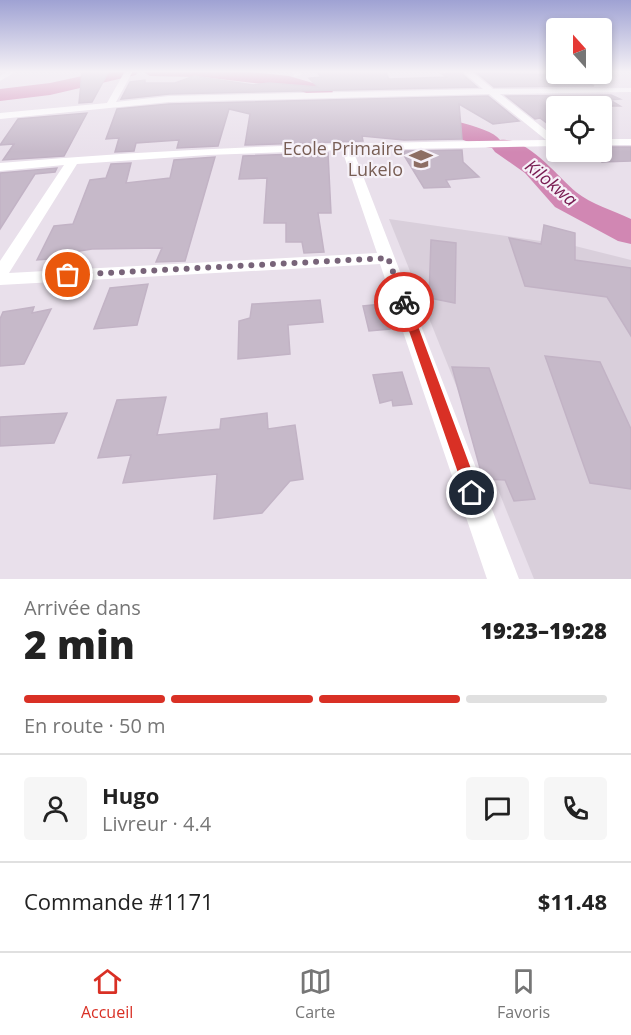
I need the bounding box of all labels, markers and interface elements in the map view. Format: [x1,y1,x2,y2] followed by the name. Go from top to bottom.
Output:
[546,18,612,84] north arrow
[546,18,612,162] map controls
[546,96,612,162] button: locate
[283,136,403,181] place label: Ecole Primaire Lukelo
[408,146,434,172] school or university icon: Ecole Primaire Lukelo
[521,153,583,211] water label: Kilokwa
[42,249,93,300] pin
[51,258,84,291] icon: bag
[374,272,434,332] courier
[388,286,421,319] icon: bike
[446,467,497,518] pin
[455,476,488,509] icon: home
[24,594,141,621] text: Arrivée dans
[480,615,607,645] text: 19:23–19:28
[24,617,135,670] text: 2 min
[24,712,166,739] text: En route · 50 m
[24,777,87,840] button: person
[466,777,529,840] button: chat
[544,777,607,840] button: phone
[102,780,159,810] text: Hugo
[102,810,211,837] text: Livreur · 4.4
[24,886,214,916] text: Commande #1171
[538,886,607,916] text: $11.48
[81,965,133,1023] tab: Accueil
[295,965,335,1023] tab: Carte
[497,965,550,1023] tab: Favoris

